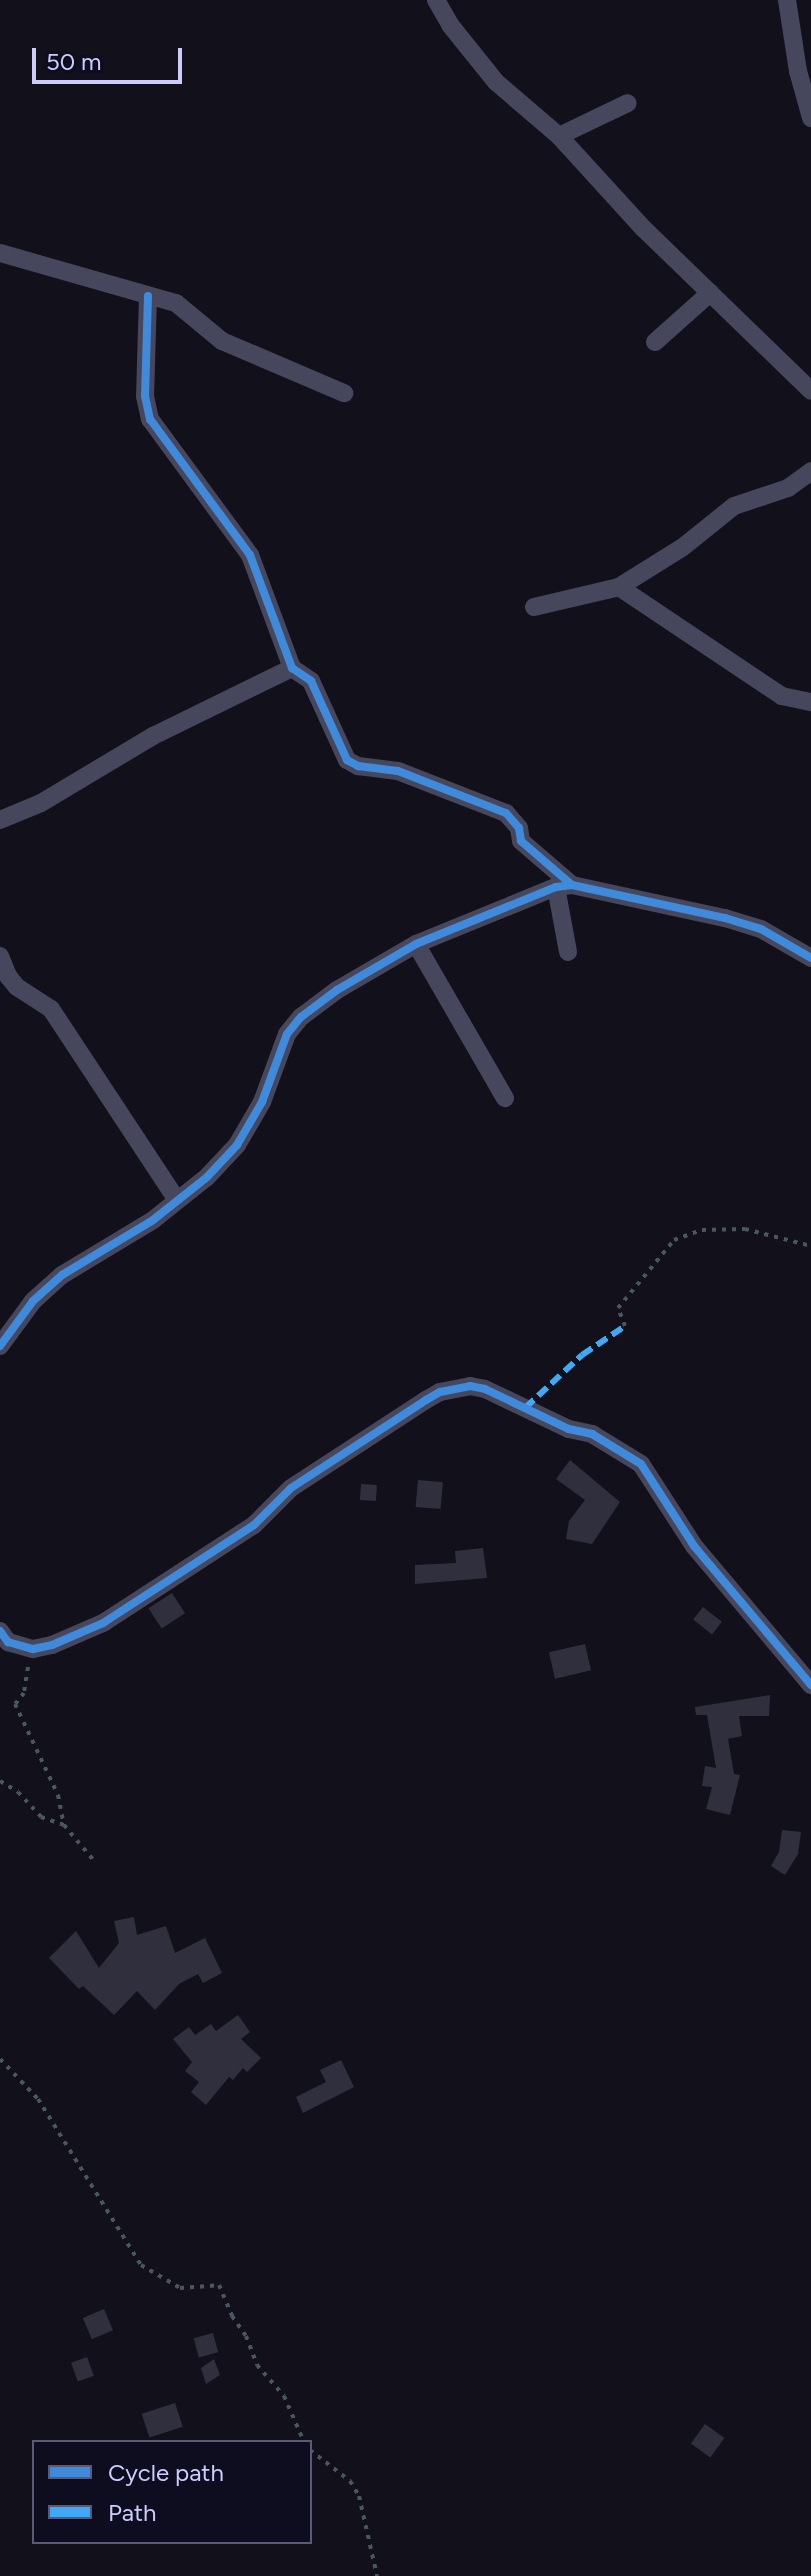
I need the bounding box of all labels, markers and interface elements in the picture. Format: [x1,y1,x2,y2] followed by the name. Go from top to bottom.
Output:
[36,32,186,82] scale bar
[46,47,102,76] text: 50 m
[32,2440,312,2544] legend
[108,2458,224,2487] text: Cycle path
[108,2498,156,2527] text: Path

